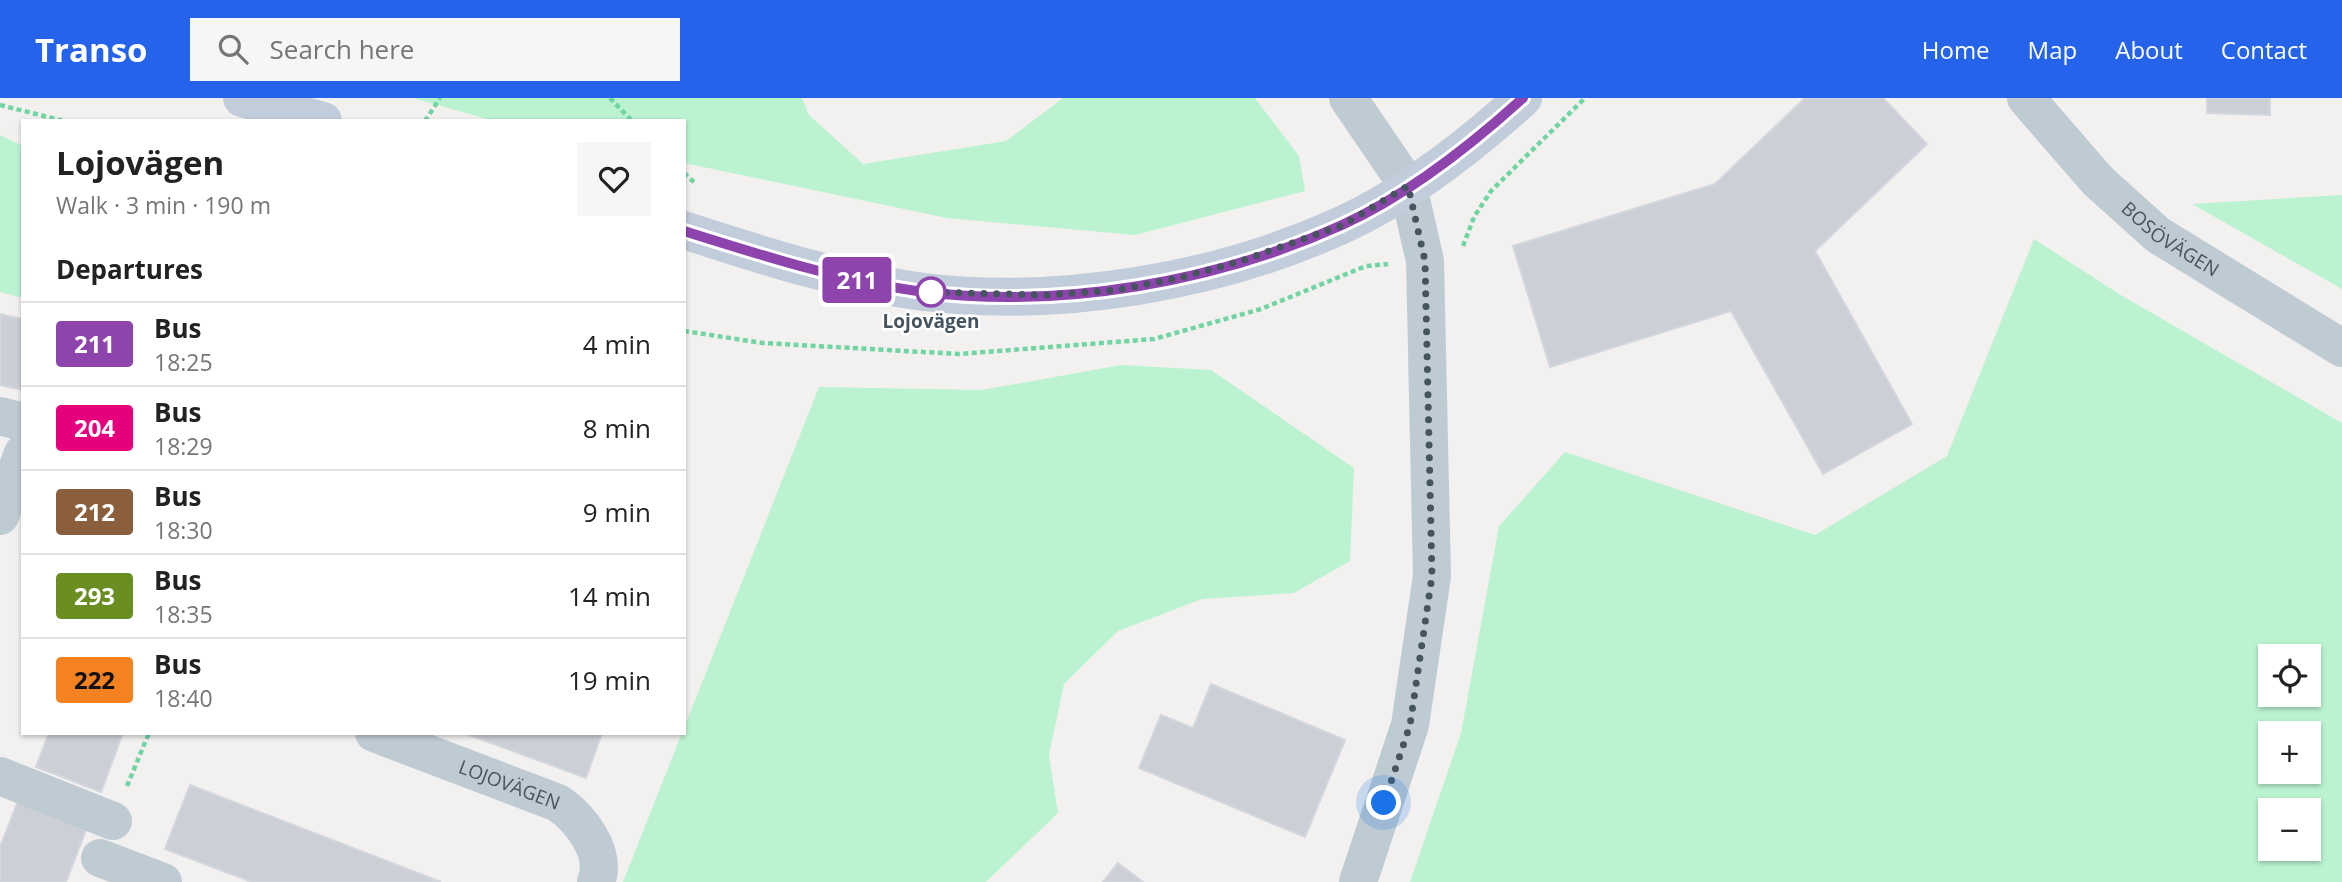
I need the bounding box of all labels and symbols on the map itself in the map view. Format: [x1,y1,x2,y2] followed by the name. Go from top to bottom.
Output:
[2116,195,2224,282] street label: BOSÖVÄGEN
[817,257,897,303] line badge: 211
[916,277,946,307] marker: Lojovägen
[883,308,979,334] place label: Lojovägen
[455,753,564,816] street label: LOJOVÄGEN
[1366,785,1401,820] your location

